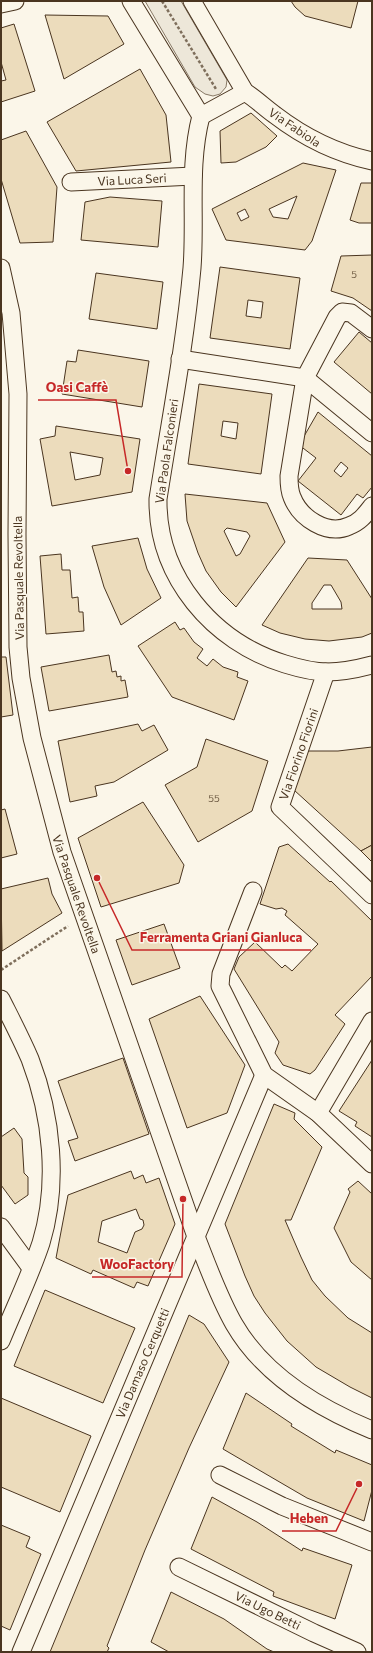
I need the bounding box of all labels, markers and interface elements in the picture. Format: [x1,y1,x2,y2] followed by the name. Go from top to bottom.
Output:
[266,105,324,149] street label: Via Fabiola
[97,170,167,188] street label: Via Luca Seri
[351,268,357,280] house number: 5
[38,375,116,400] callout: Oasi Caffè
[46,379,108,395] text: Oasi Caffè
[152,398,180,504] street label: Via Paola Falconieri
[10,516,26,640] street label: Via Pasquale Revoltella
[276,706,320,802] street label: Via Fiorino Fiorini
[208,792,220,804] house number: 55
[50,833,104,955] street label: Via Pasquale Revoltella
[132,925,311,950] callout: Ferramenta Griani Gianluca
[140,929,302,945] text: Ferramenta Griani Gianluca
[92,1252,182,1277] callout: WooFactory
[100,1256,174,1272] text: WooFactory
[112,1306,172,1420] street label: Via Damaso Cerquetti
[282,1506,336,1531] callout: Heben
[290,1510,328,1526] text: Heben
[233,1588,303,1632] street label: Via Ugo Betti

